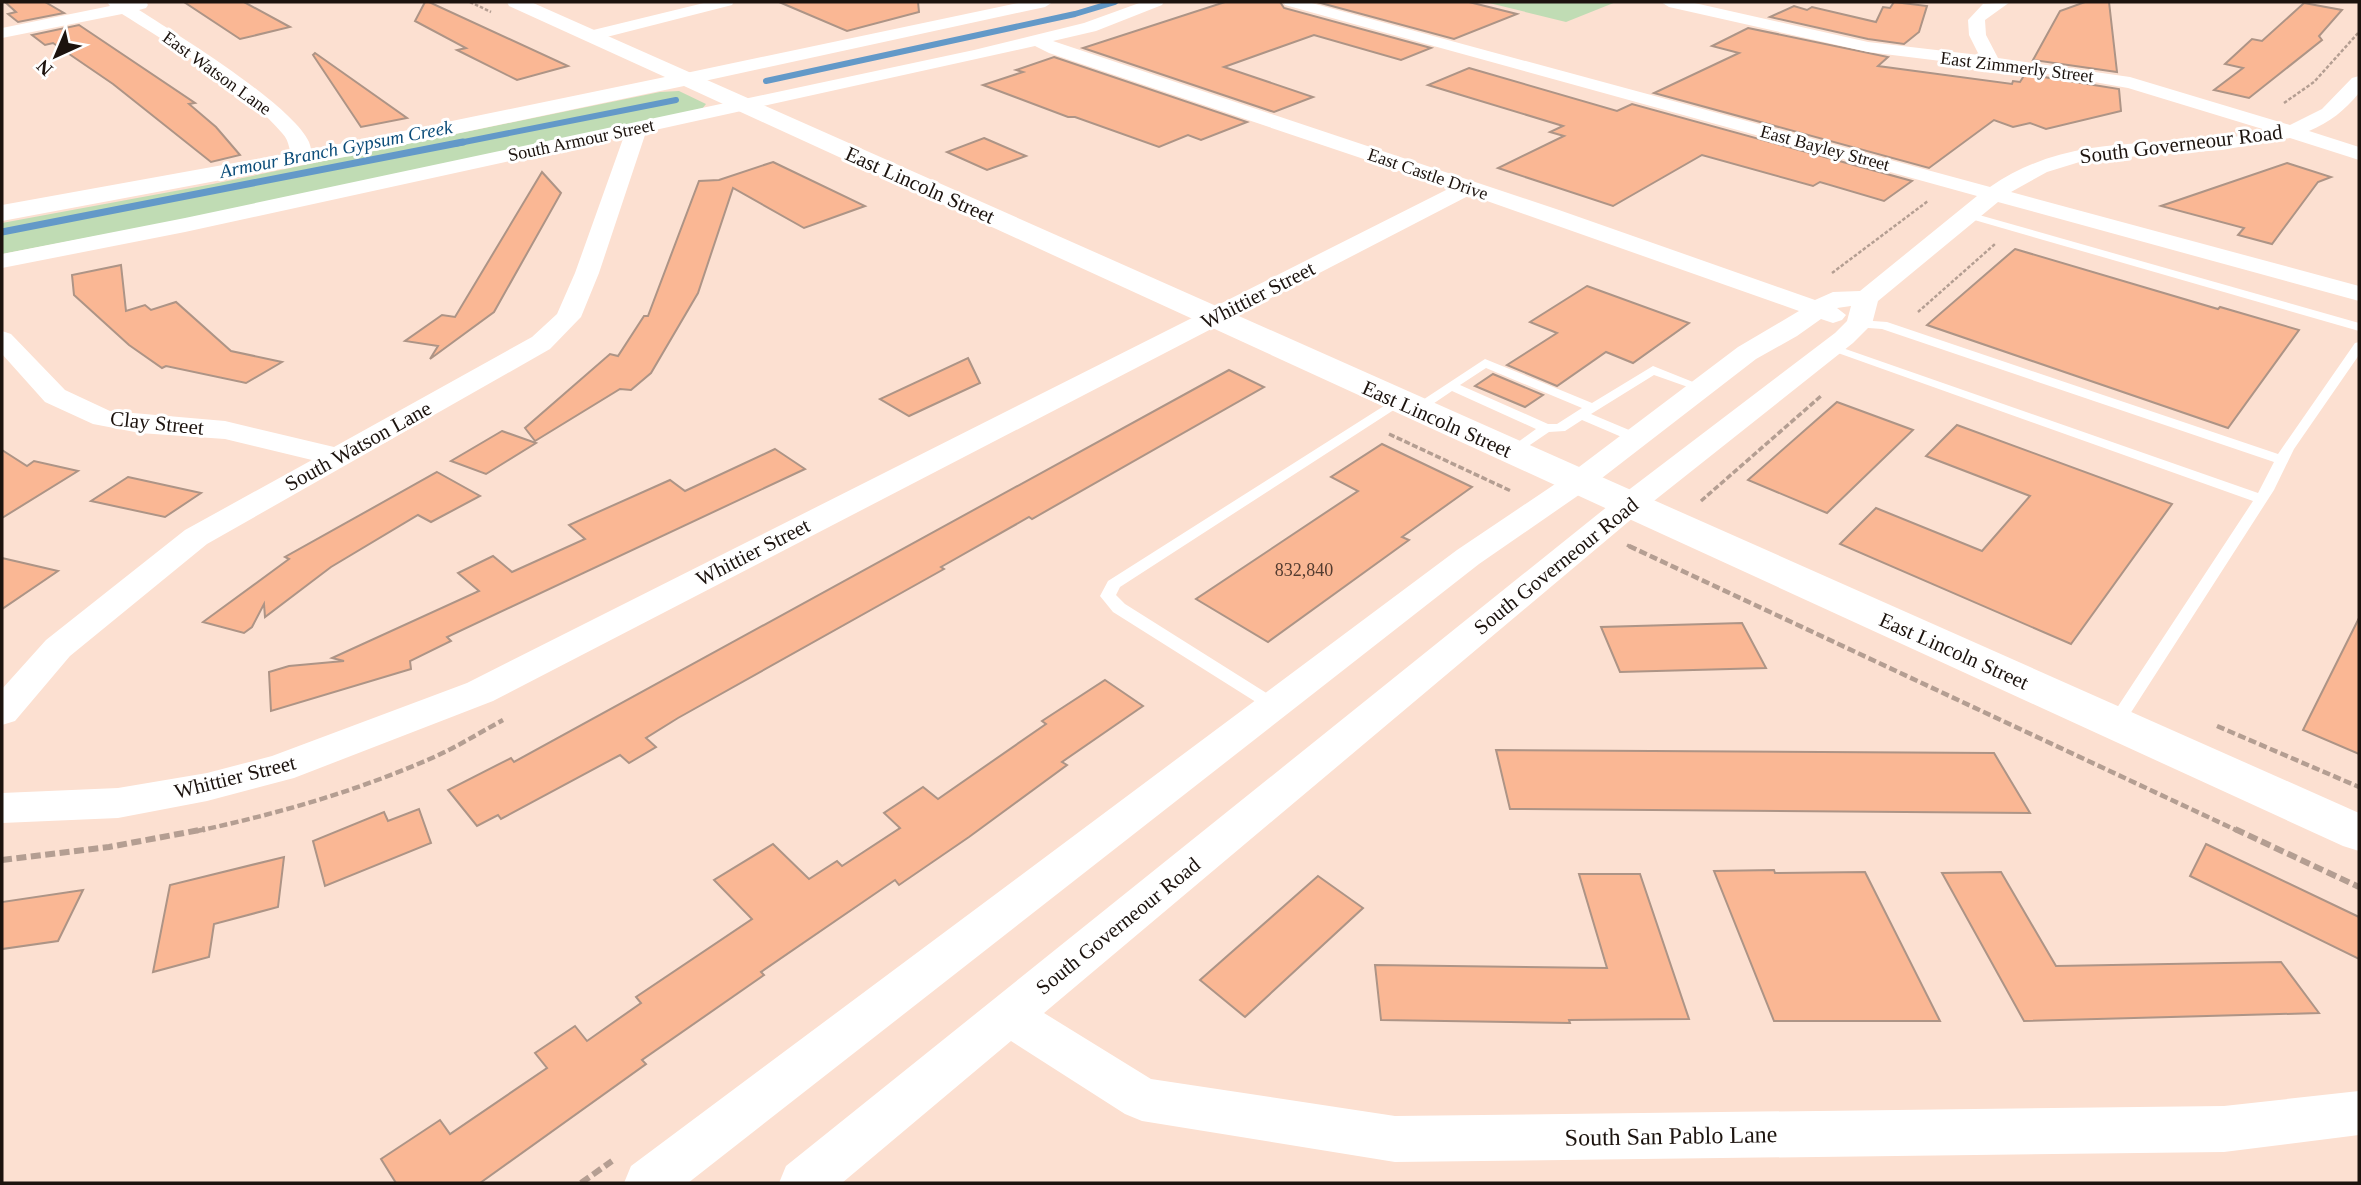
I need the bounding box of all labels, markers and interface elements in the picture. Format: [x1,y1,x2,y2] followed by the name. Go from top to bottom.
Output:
[21,21,91,91] north arrow
[159,27,275,119] street label: East Watson Lane
[1939,48,2095,86] street label: East Zimmerly Street
[32,55,57,80] text: N
[506,115,656,165] street label: South Armour Street
[216,116,455,182] water label: Armour Branch Gypsum Creek
[2078,120,2284,168] street label: South Governeour Road
[1758,121,1892,175] street label: East Bayley Street
[842,141,999,229] street label: East Lincoln Street
[1365,144,1491,204] street label: East Castle Drive
[1197,256,1319,334] street label: Whittier Street
[1359,375,1516,463] street label: East Lincoln Street
[281,396,435,496] street label: South Watson Lane
[109,406,205,440] street label: Clay Street
[1469,492,1643,640] street label: South Governeour Road
[692,513,814,591] street label: Whittier Street
[1275,560,1333,580] house number: 832,840
[1876,607,2033,695] street label: East Lincoln Street
[172,750,298,804] street label: Whittier Street
[1031,852,1205,1000] street label: South Governeour Road
[1564,1121,1778,1151] street label: South San Pablo Lane

